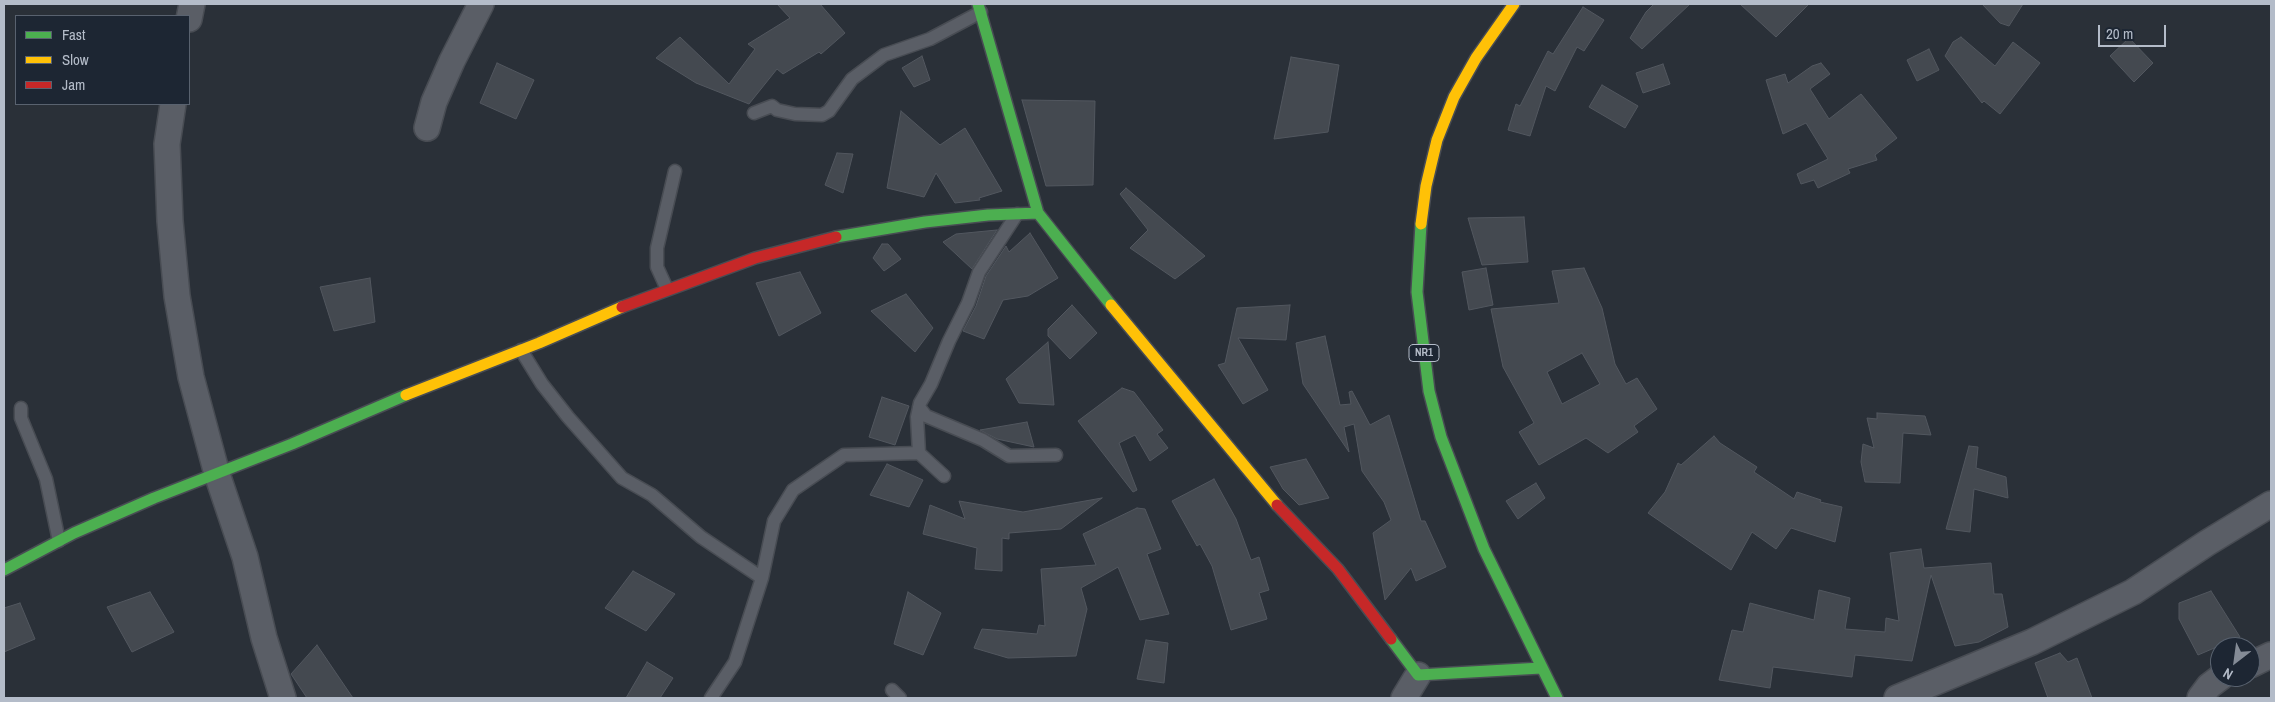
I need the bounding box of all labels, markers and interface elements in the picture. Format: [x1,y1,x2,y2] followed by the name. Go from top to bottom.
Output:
[15,15,190,105] legend
[2100,15,2168,47] scale bar
[2106,23,2133,44] text: 20 m
[62,24,85,45] text: Fast
[62,49,89,70] text: Slow
[62,74,85,95] text: Jam
[1409,344,1439,362] road number: NR1
[2210,637,2260,687] north arrow
[2220,664,2236,684] text: N

